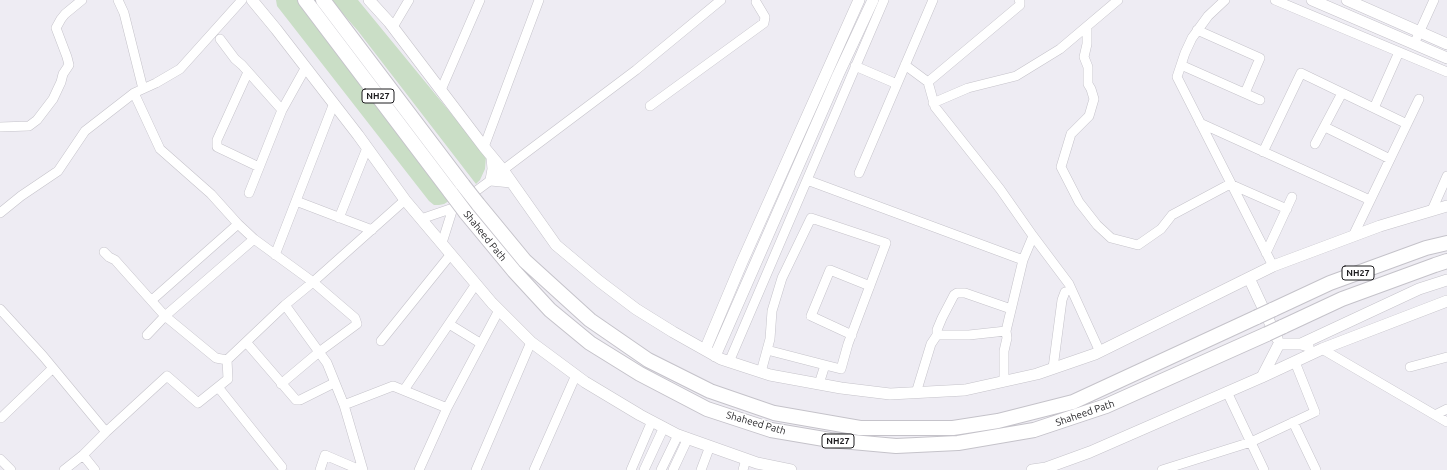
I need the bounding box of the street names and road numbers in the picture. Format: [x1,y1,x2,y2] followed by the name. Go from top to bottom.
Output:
[362,89,394,103] road number: NH27
[461,208,509,264] street label: Shaheed Path
[1342,266,1374,280] road number: NH27
[1054,397,1116,429] street label: Shaheed Path
[725,409,787,437] street label: Shaheed Path
[822,434,854,448] road number: NH27

